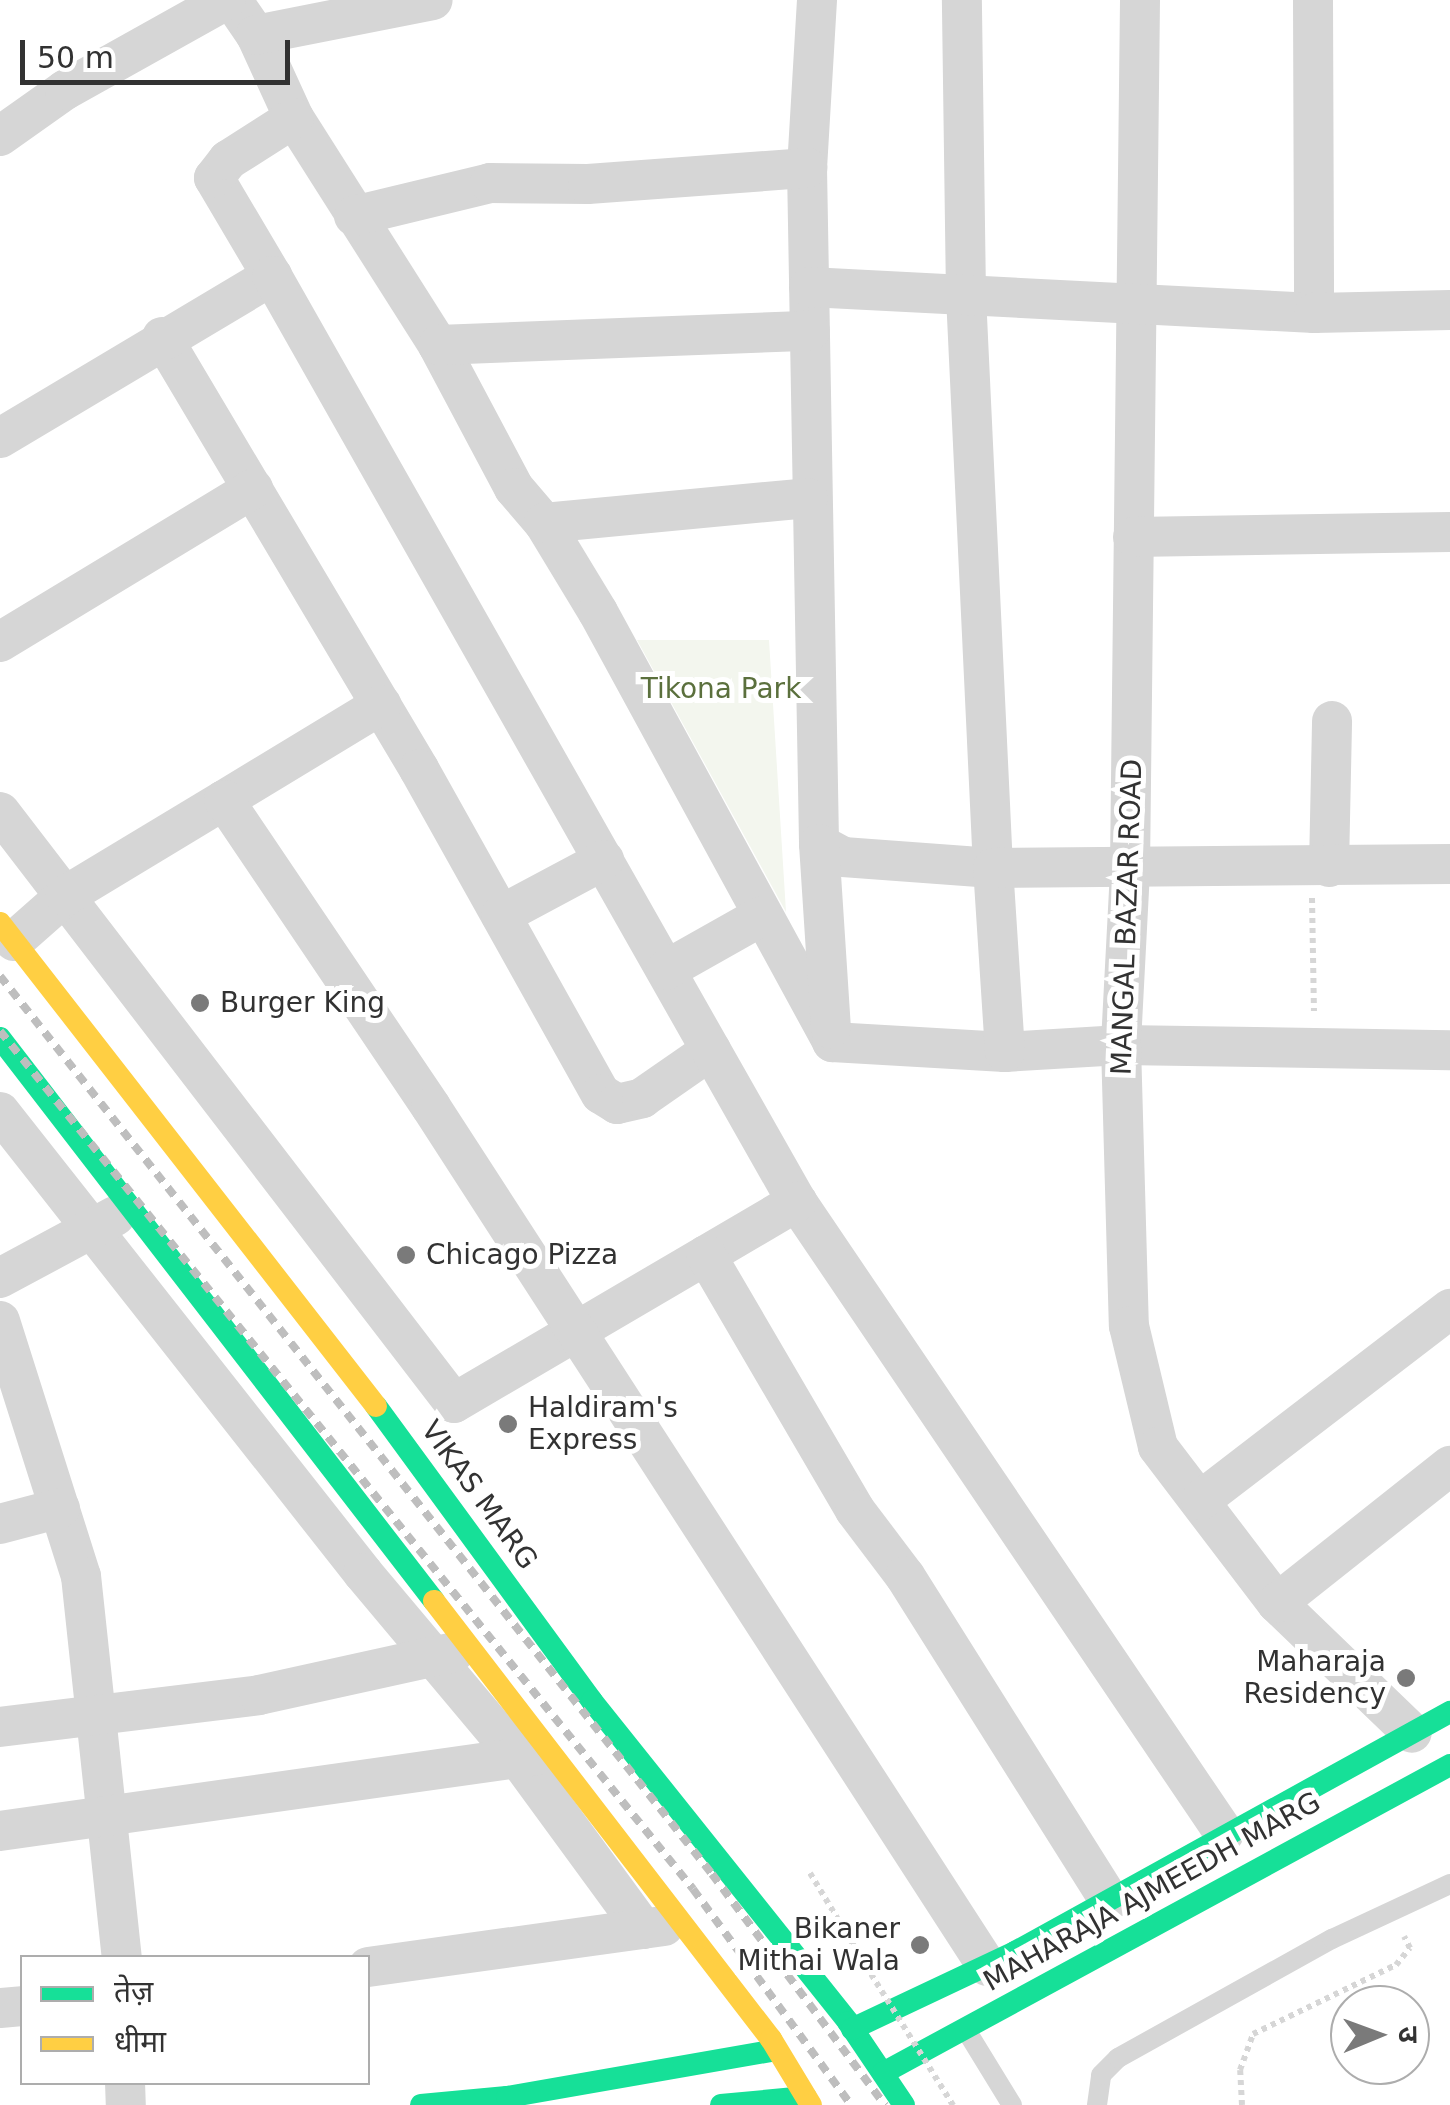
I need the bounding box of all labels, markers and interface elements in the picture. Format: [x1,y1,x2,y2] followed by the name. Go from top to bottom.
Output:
[25,20,295,82] scale bar
[37,40,114,75] text: 50 m
[641,672,801,706] park label: Tikona Park
[1105,758,1149,1076] street label: MANGAL BAZAR ROAD
[220,986,385,1020] place label: Burger King
[189,992,211,1014] marker: Burger King
[426,1238,618,1272] place label: Chicago Pizza
[395,1244,417,1266] marker: Chicago Pizza
[528,1391,678,1457] place label: Haldiram's Express
[497,1413,519,1435] marker: Haldiram's Express
[414,1414,544,1576] street label: VIKAS MARG
[1243,1645,1386,1711] place label: Maharaja Residency
[1395,1667,1417,1689] marker: Maharaja Residency
[978,1785,1326,1999] street label: MAHARAJA AJMEEDH MARG
[738,1912,900,1978] place label: Bikaner Mithai Wala
[909,1934,931,1956] marker: Bikaner Mithai Wala
[20,1955,370,2085] legend
[114,1974,153,2009] text: तेज़
[1330,1985,1430,2085] north arrow
[114,2024,166,2059] text: धीमा
[1392,2026,1425,2043] text: उ

